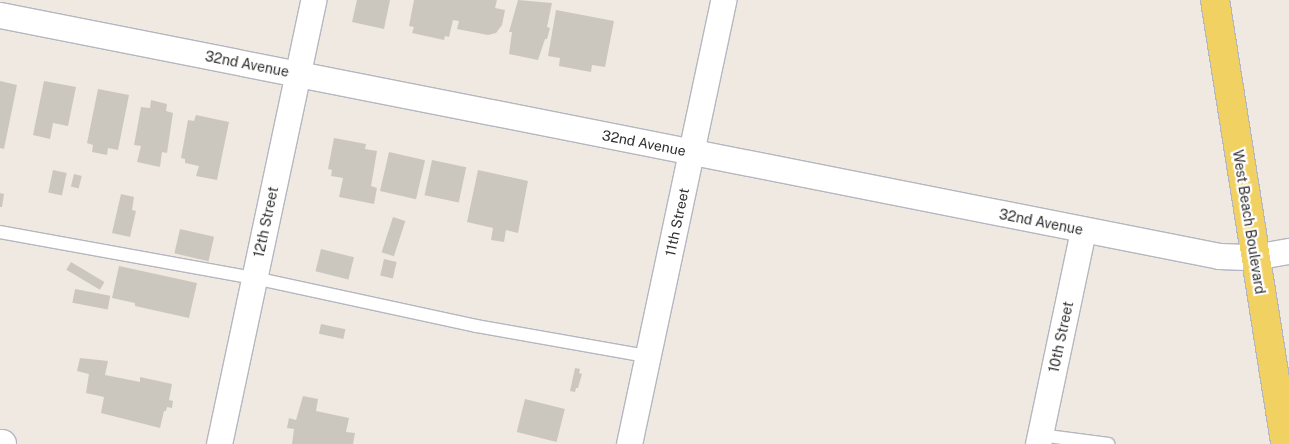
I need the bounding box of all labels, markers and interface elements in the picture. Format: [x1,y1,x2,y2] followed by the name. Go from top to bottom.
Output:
[204,48,290,80] street label: 32nd Avenue
[601,127,687,159] street label: 32nd Avenue
[1229,149,1269,295] street label: West Beach Boulevard
[250,185,282,259] street label: 12th Street
[662,186,692,258] street label: 11th Street
[998,206,1084,238] street label: 32nd Avenue
[1045,300,1077,374] street label: 10th Street

